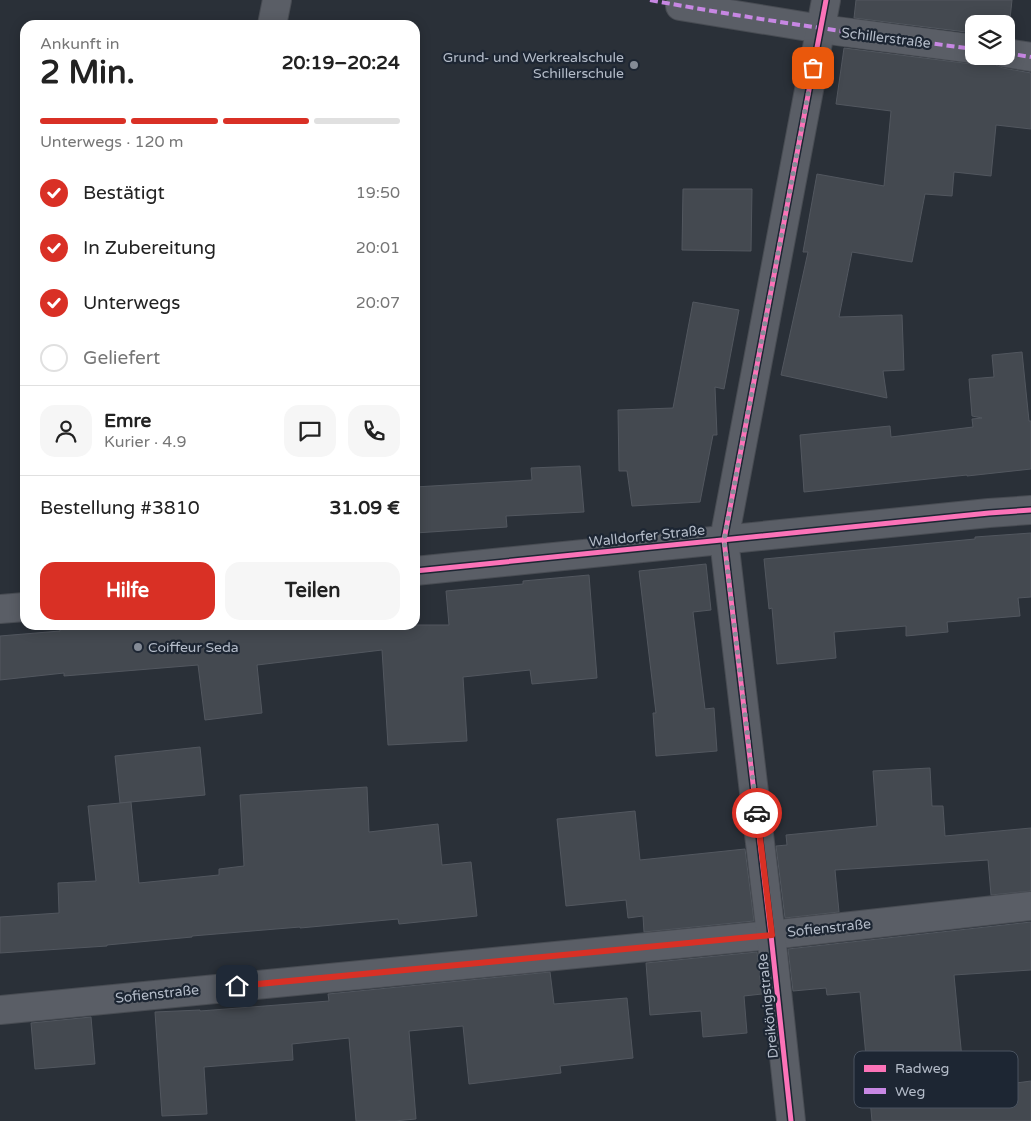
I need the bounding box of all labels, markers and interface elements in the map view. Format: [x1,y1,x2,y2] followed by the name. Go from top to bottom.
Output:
[965,15,1015,65] map controls
[965,15,1015,65] button: layers
[840,24,932,52] street label: Schillerstraße
[40,34,120,54] text: Ankunft in
[792,47,834,89] pin
[443,49,624,82] place label: Grund- und Werkrealschule Schillerschule
[282,52,400,74] text: 20:19–20:24
[40,54,135,92] text: 2 Min.
[799,54,827,82] icon: bag
[628,59,640,71] marker: Grund- und Werkrealschule Schillerschule
[40,132,183,152] text: Unterwegs · 120 m
[40,179,68,207] icon: check
[83,182,165,204] text: Bestätigt
[356,183,400,203] text: 19:50
[40,234,68,262] icon: check
[83,237,216,259] text: In Zubereitung
[356,238,400,258] text: 20:01
[40,289,68,317] icon: check
[83,292,180,314] text: Unterwegs
[356,293,400,313] text: 20:07
[83,347,160,369] text: Geliefert
[40,405,92,457] button: person
[284,405,336,457] button: chat
[348,405,400,457] button: phone
[104,410,151,432] text: Emre
[104,432,187,452] text: Kurier · 4.9
[40,497,200,519] text: Bestellung #3810
[329,497,400,519] text: 31.09 €
[588,521,706,551] street label: Walldorfer Straße
[40,562,215,620] button: Hilfe
[225,562,400,620] button: Teilen
[148,639,239,656] place label: Coiffeur Seda
[132,641,144,653] marker: Coiffeur Seda
[732,788,782,838] courier
[743,799,771,827] icon: car
[786,915,872,941] street label: Sofienstraße
[754,953,782,1059] street label: Dreikönigstraße
[216,965,258,1007] pin
[223,972,251,1000] icon: home
[114,981,200,1007] street label: Sofienstraße
[854,1051,1018,1108] legend
[895,1060,949,1077] text: Radweg
[895,1083,925,1100] text: Weg

